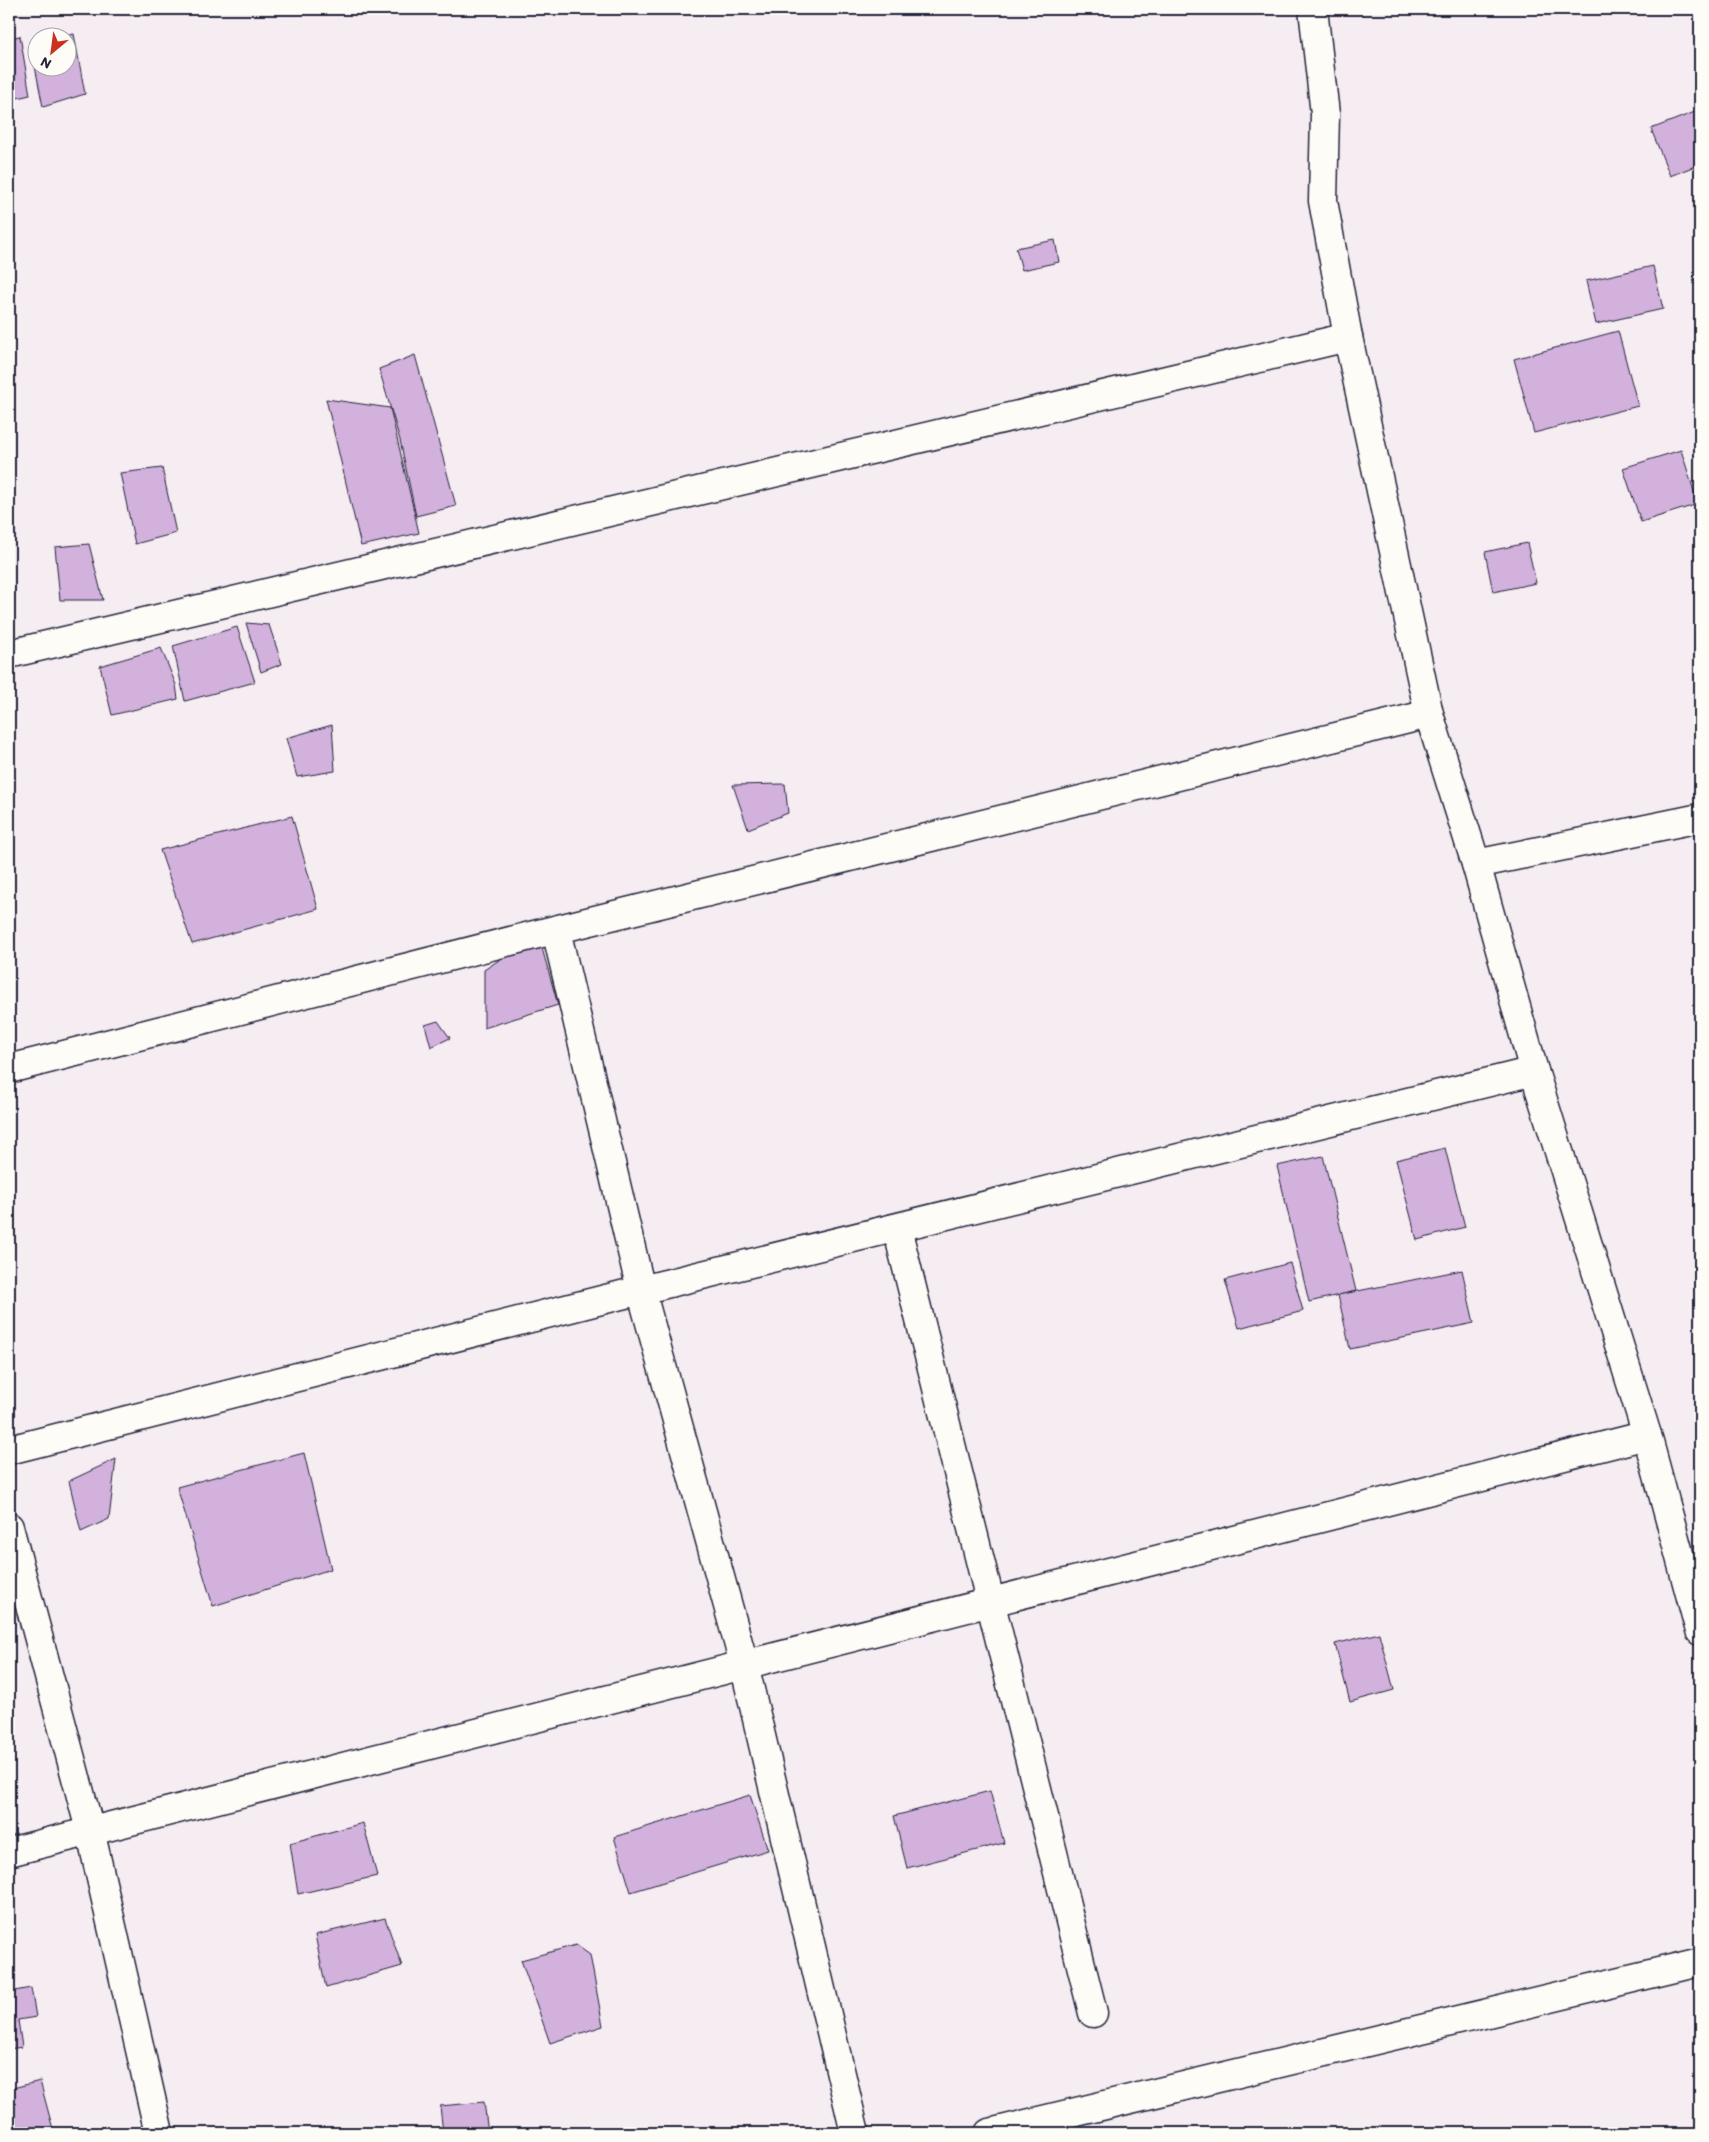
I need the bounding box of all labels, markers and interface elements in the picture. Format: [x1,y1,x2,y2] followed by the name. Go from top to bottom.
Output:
[28,28,78,78] north arrow
[38,53,54,73] text: N

